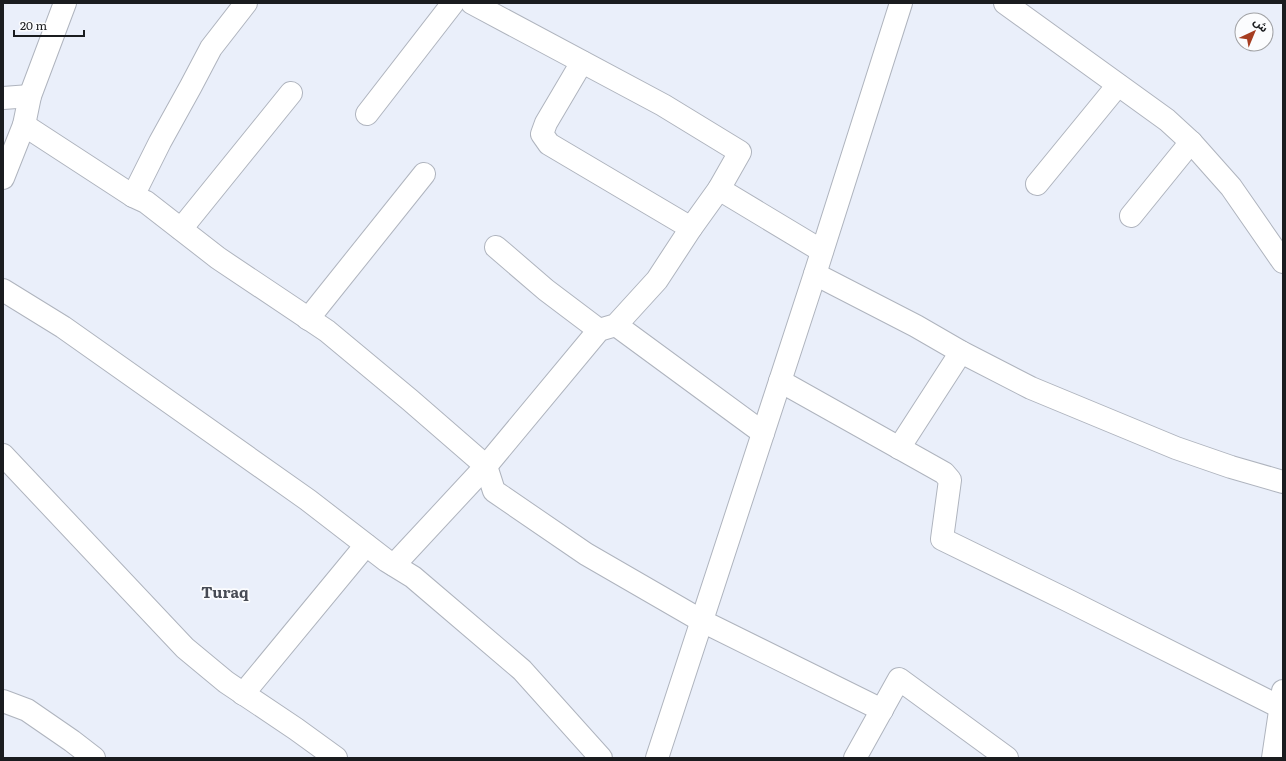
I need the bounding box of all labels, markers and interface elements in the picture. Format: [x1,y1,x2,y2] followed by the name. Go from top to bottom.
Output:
[14,12,84,38] scale bar
[1234,12,1274,52] north arrow
[1251,13,1273,35] text: ش
[20,16,47,34] text: 20 m
[201,580,249,603] district label: Turaq

